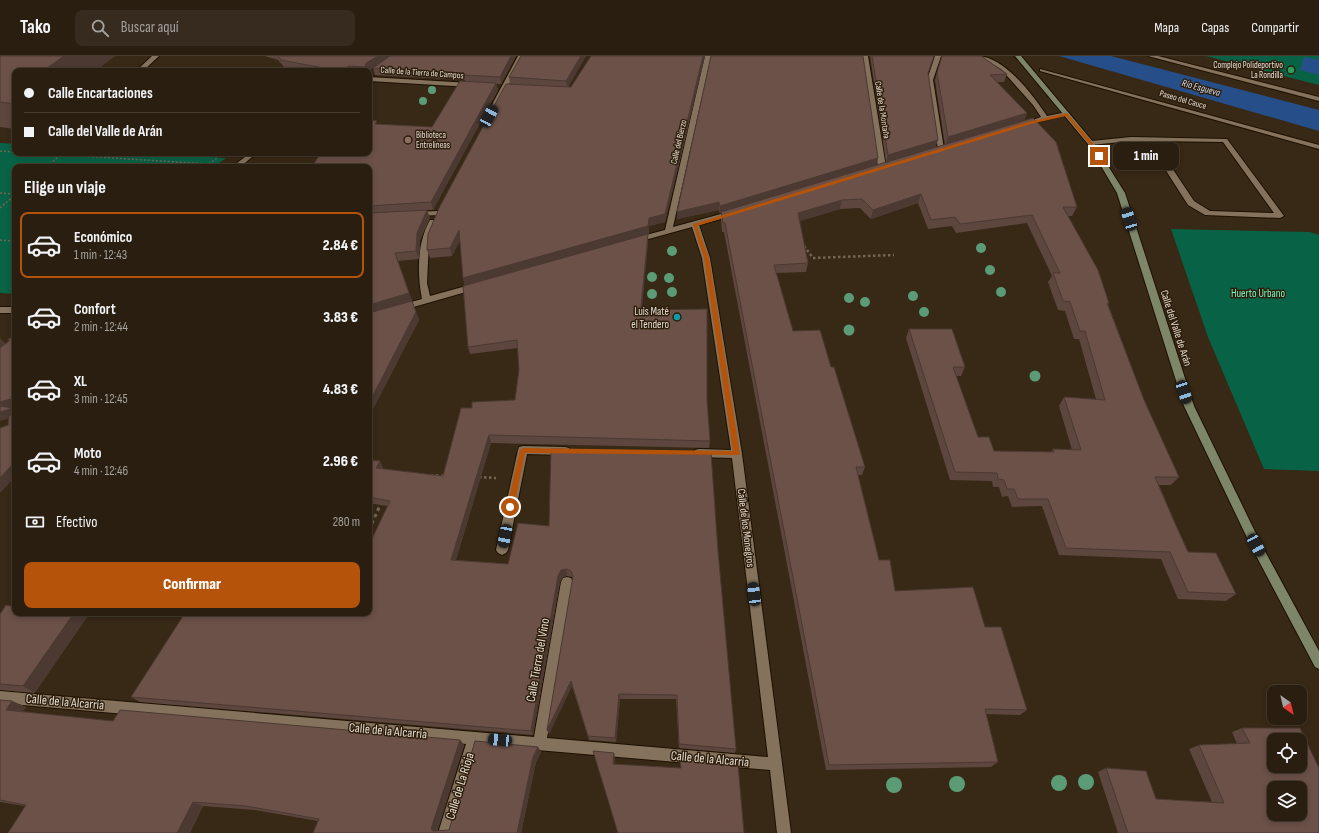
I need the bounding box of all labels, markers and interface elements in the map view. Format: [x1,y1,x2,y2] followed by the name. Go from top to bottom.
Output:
[75,10,355,46] search box
[20,16,51,39] text: Tako
[89,17,111,39] icon: search
[121,18,179,37] text: Buscar aquí
[1154,19,1179,36] text: Mapa
[1201,19,1229,36] text: Capas
[1251,19,1299,36] text: Compartir
[1213,60,1283,81] place label: Complejo Polideportivo La Rondilla
[380,65,464,81] street label: Calle de la Tierra de Campos
[1286,65,1296,75] marker: Complejo Polideportivo La Rondilla
[1180,77,1222,99] water label: Río Esgueva
[872,81,892,139] street label: Calle de la Montaña
[48,84,153,103] text: Calle Encartaciones
[1158,88,1208,112] street label: Paseo del Cauce
[478,103,500,129] car
[669,118,690,165] street label: Calle del Bierzo
[48,122,162,141] text: Calle del Valle de Arán
[416,130,450,151] place label: Biblioteca Entrelíneas
[403,135,413,145] marker: Biblioteca Entrelíneas
[1113,142,1179,170] callout: 1 min
[1090,147,1108,165] route end
[1134,148,1158,164] text: 1 min
[24,177,106,198] text: Elige un viaje
[1120,206,1138,232] car
[26,227,62,263] icon: car
[74,228,132,247] text: Económico
[323,236,358,255] text: 2.84 €
[74,247,127,263] text: 1 min · 12:43
[1231,287,1285,300] park label: Huerto Urbano
[1158,288,1195,368] street label: Calle del Valle de Arán
[26,299,62,335] icon: car
[74,300,116,319] text: Confort
[631,305,669,331] place label: Luis Maté el Tendero
[323,308,358,327] text: 3.83 €
[672,312,682,322] marker: Luis Maté el Tendero
[74,319,128,335] text: 2 min · 12:44
[26,371,62,407] icon: car
[74,372,87,391] text: XL
[1175,379,1193,405] car
[323,380,358,399] text: 4.83 €
[74,391,128,407] text: 3 min · 12:45
[26,443,62,479] icon: car
[74,444,101,463] text: Moto
[323,452,358,471] text: 2.96 €
[74,463,128,479] text: 4 min · 12:46
[735,488,757,568] street label: Calle de los Monegros
[501,498,519,516] route start
[24,511,46,533] icon: cash
[56,513,97,532] text: Efectivo
[333,514,360,530] text: 280 m
[497,523,513,549] car
[1245,532,1267,558] car
[24,562,360,608] button: Confirmar
[747,581,761,607] car
[523,617,553,703] street label: Calle Tierra del Vino
[1267,685,1307,725] north arrow
[1267,685,1307,821] map controls
[25,691,105,713] street label: Calle de la Alcarria
[348,720,428,742] street label: Calle de la Alcarria
[488,733,512,747] car
[1267,733,1307,773] button: locate
[670,748,750,770] street label: Calle de la Alcarria
[442,751,478,821] street label: Calle de La Rioja
[1267,781,1307,821] button: layers

